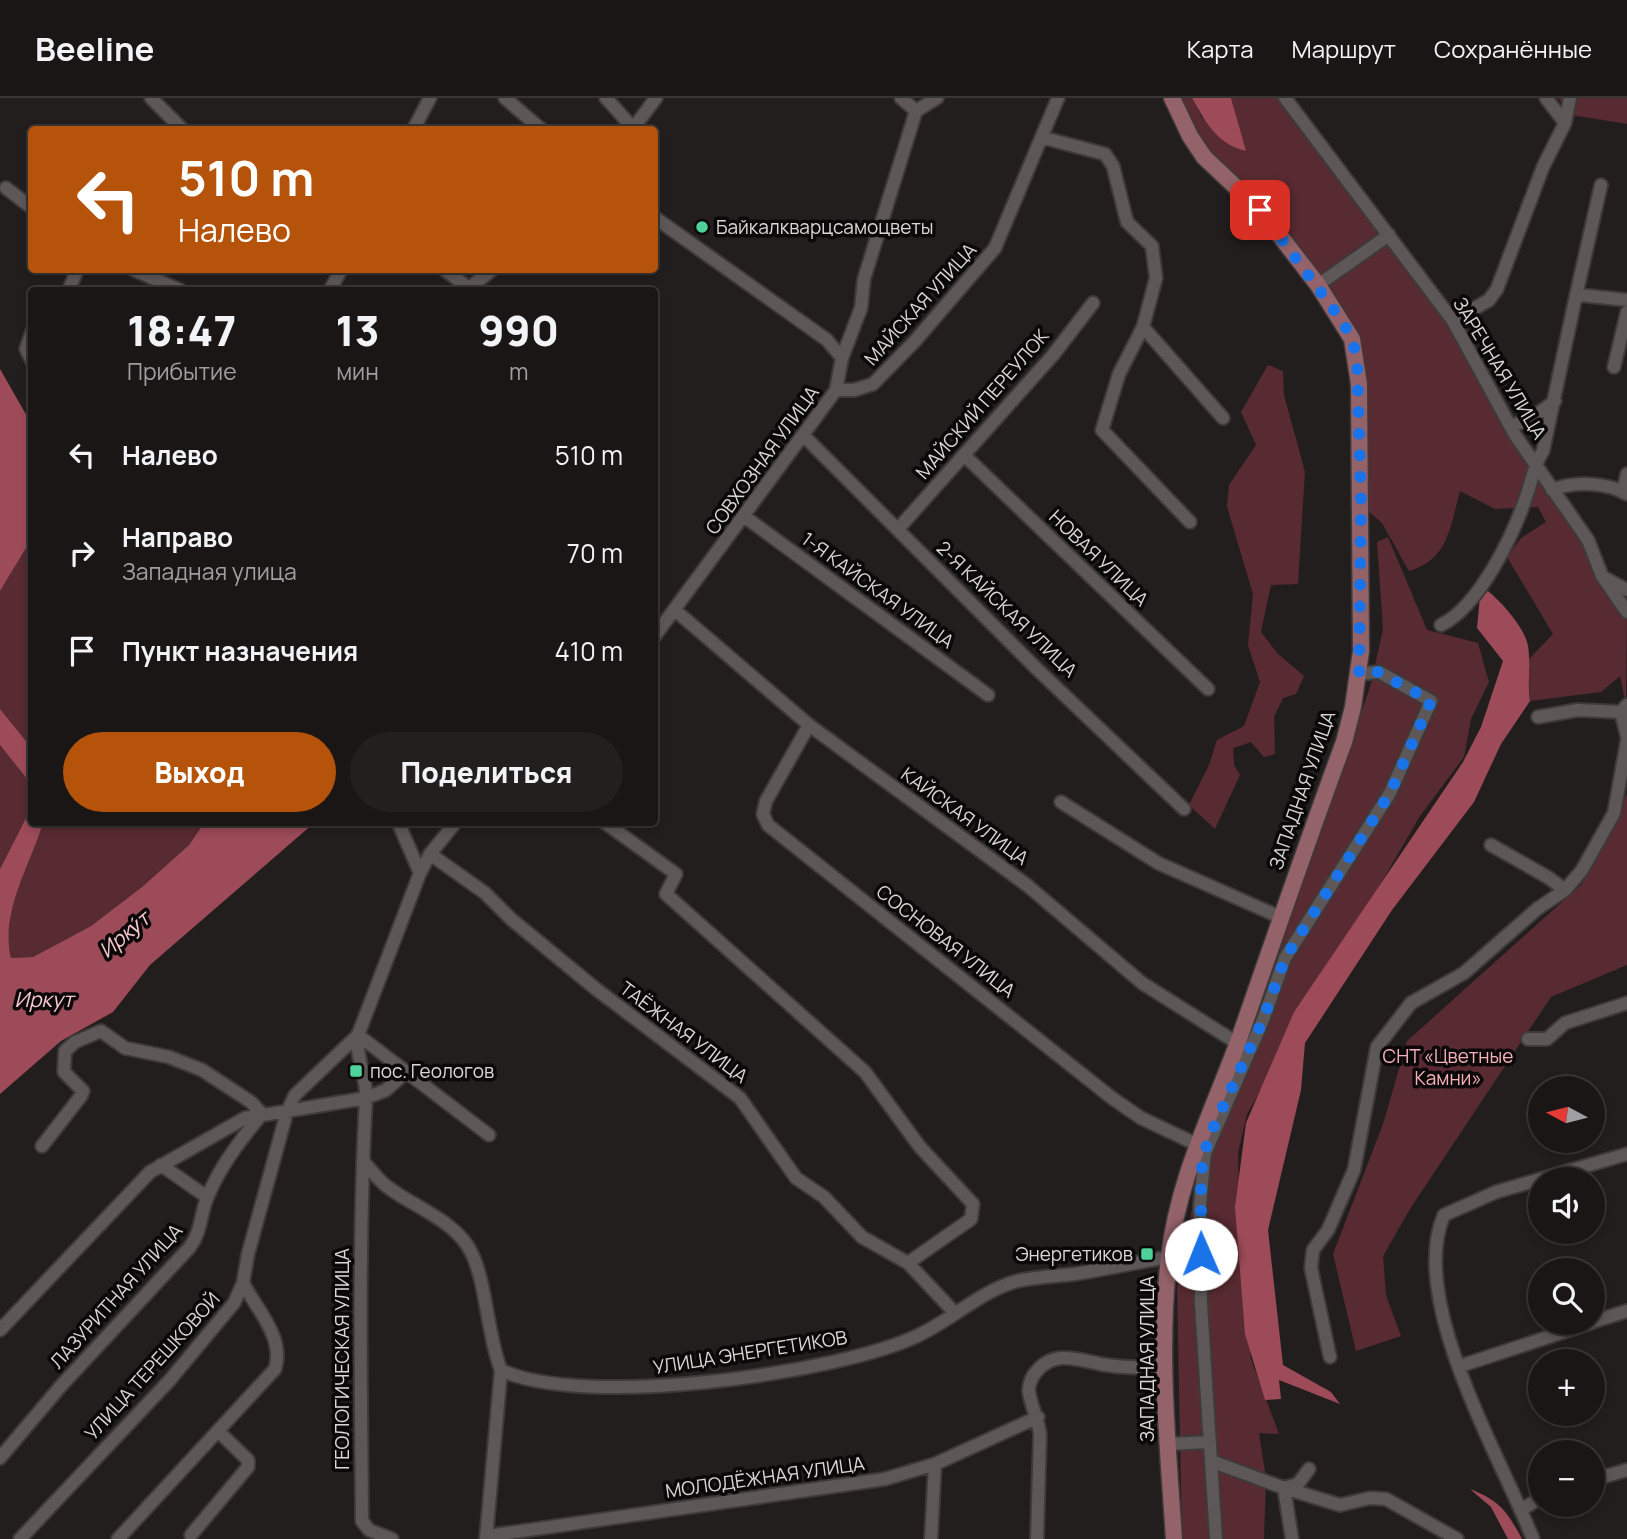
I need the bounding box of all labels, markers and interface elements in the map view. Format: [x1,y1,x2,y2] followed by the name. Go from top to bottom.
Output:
[35,26,154,71] text: Beeline
[1187,32,1254,65] text: Карта
[1292,32,1396,65] text: Маршрут
[1434,32,1592,65] text: Сохранённые
[178,144,314,211] text: 510 m
[63,154,154,245] icon: left
[1230,180,1290,240] pin
[1241,191,1279,229] icon: arrive
[178,208,291,252] text: Налево
[716,214,934,240] place label: Байкалкварцсамоцветы
[694,219,710,235] marker: Байкалкварцсамоцветы
[858,237,982,371] street label: МАЙСКАЯ УЛИЦА
[1447,292,1553,444] street label: ЗАРЕЧНАЯ УЛИЦА
[127,301,236,359] text: 18:47
[336,301,379,359] text: 13
[478,301,559,359] text: 990
[910,323,1055,485] street label: МАЙСКИЙ ПЕРЕУЛОК
[127,355,237,387] text: Прибытие
[336,355,379,387] text: мин
[509,355,528,387] text: m
[699,380,825,540] street label: СОВХОЗНАЯ УЛИЦА
[63,436,101,474] icon: left
[122,437,218,473] text: Налево
[555,437,623,473] text: 510 m
[1044,504,1154,612] street label: НОВАЯ УЛИЦА
[122,519,233,555] text: Направо
[796,526,960,654] street label: 1-Я КАЙСКАЯ УЛИЦА
[63,534,101,572] icon: right
[567,535,623,571] text: 70 m
[931,535,1083,683] street label: 2-Я КАЙСКАЯ УЛИЦА
[122,555,297,587] text: Западная улица
[63,632,101,670] icon: arrive
[122,633,358,669] text: Пункт назначения
[554,633,623,669] text: 410 m
[1263,707,1341,873] street label: ЗАПАДНАЯ УЛИЦА
[63,732,336,812] button: Выход
[350,732,623,812] button: Поделиться
[896,761,1034,871] street label: КАЙСКАЯ УЛИЦА
[871,879,1021,1003] street label: СОСНОВАЯ УЛИЦА
[93,903,157,963] water label: Ирку́т
[615,975,753,1089] street label: ТАЁЖНАЯ УЛИЦА
[15,985,76,1013] water label: Иркут
[1383,1043,1513,1091] park label: СНТ «Цветные Камни»
[370,1058,494,1084] place label: пос. Геологов
[348,1063,364,1079] marker: пос. Геологов
[1528,1076,1605,1153] north arrow
[1528,1076,1605,1517] map controls
[1528,1167,1605,1244] button: sound
[1164,1217,1238,1291] position arrow
[44,1218,188,1374] street label: ЛАЗУРИТНАЯ УЛИЦА
[1015,1241,1133,1267] place label: Энергетиков
[1139,1246,1155,1262] marker: Энергетиков
[329,1248,355,1470] street label: ГЕОЛОГИЧЕСКАЯ УЛИЦА
[1528,1258,1605,1335] button: search
[1134,1276,1160,1442] street label: ЗАПАДНАЯ УЛИЦА
[79,1286,225,1446] street label: УЛИЦА ТЕРЕШКОВОЙ
[651,1324,849,1380] street label: УЛИЦА ЭНЕРГЕТИКОВ
[1528,1349,1605,1426] button: +
[1528,1440,1605,1517] button: −
[664,1450,866,1504] street label: МОЛОДЁЖНАЯ УЛИЦА

